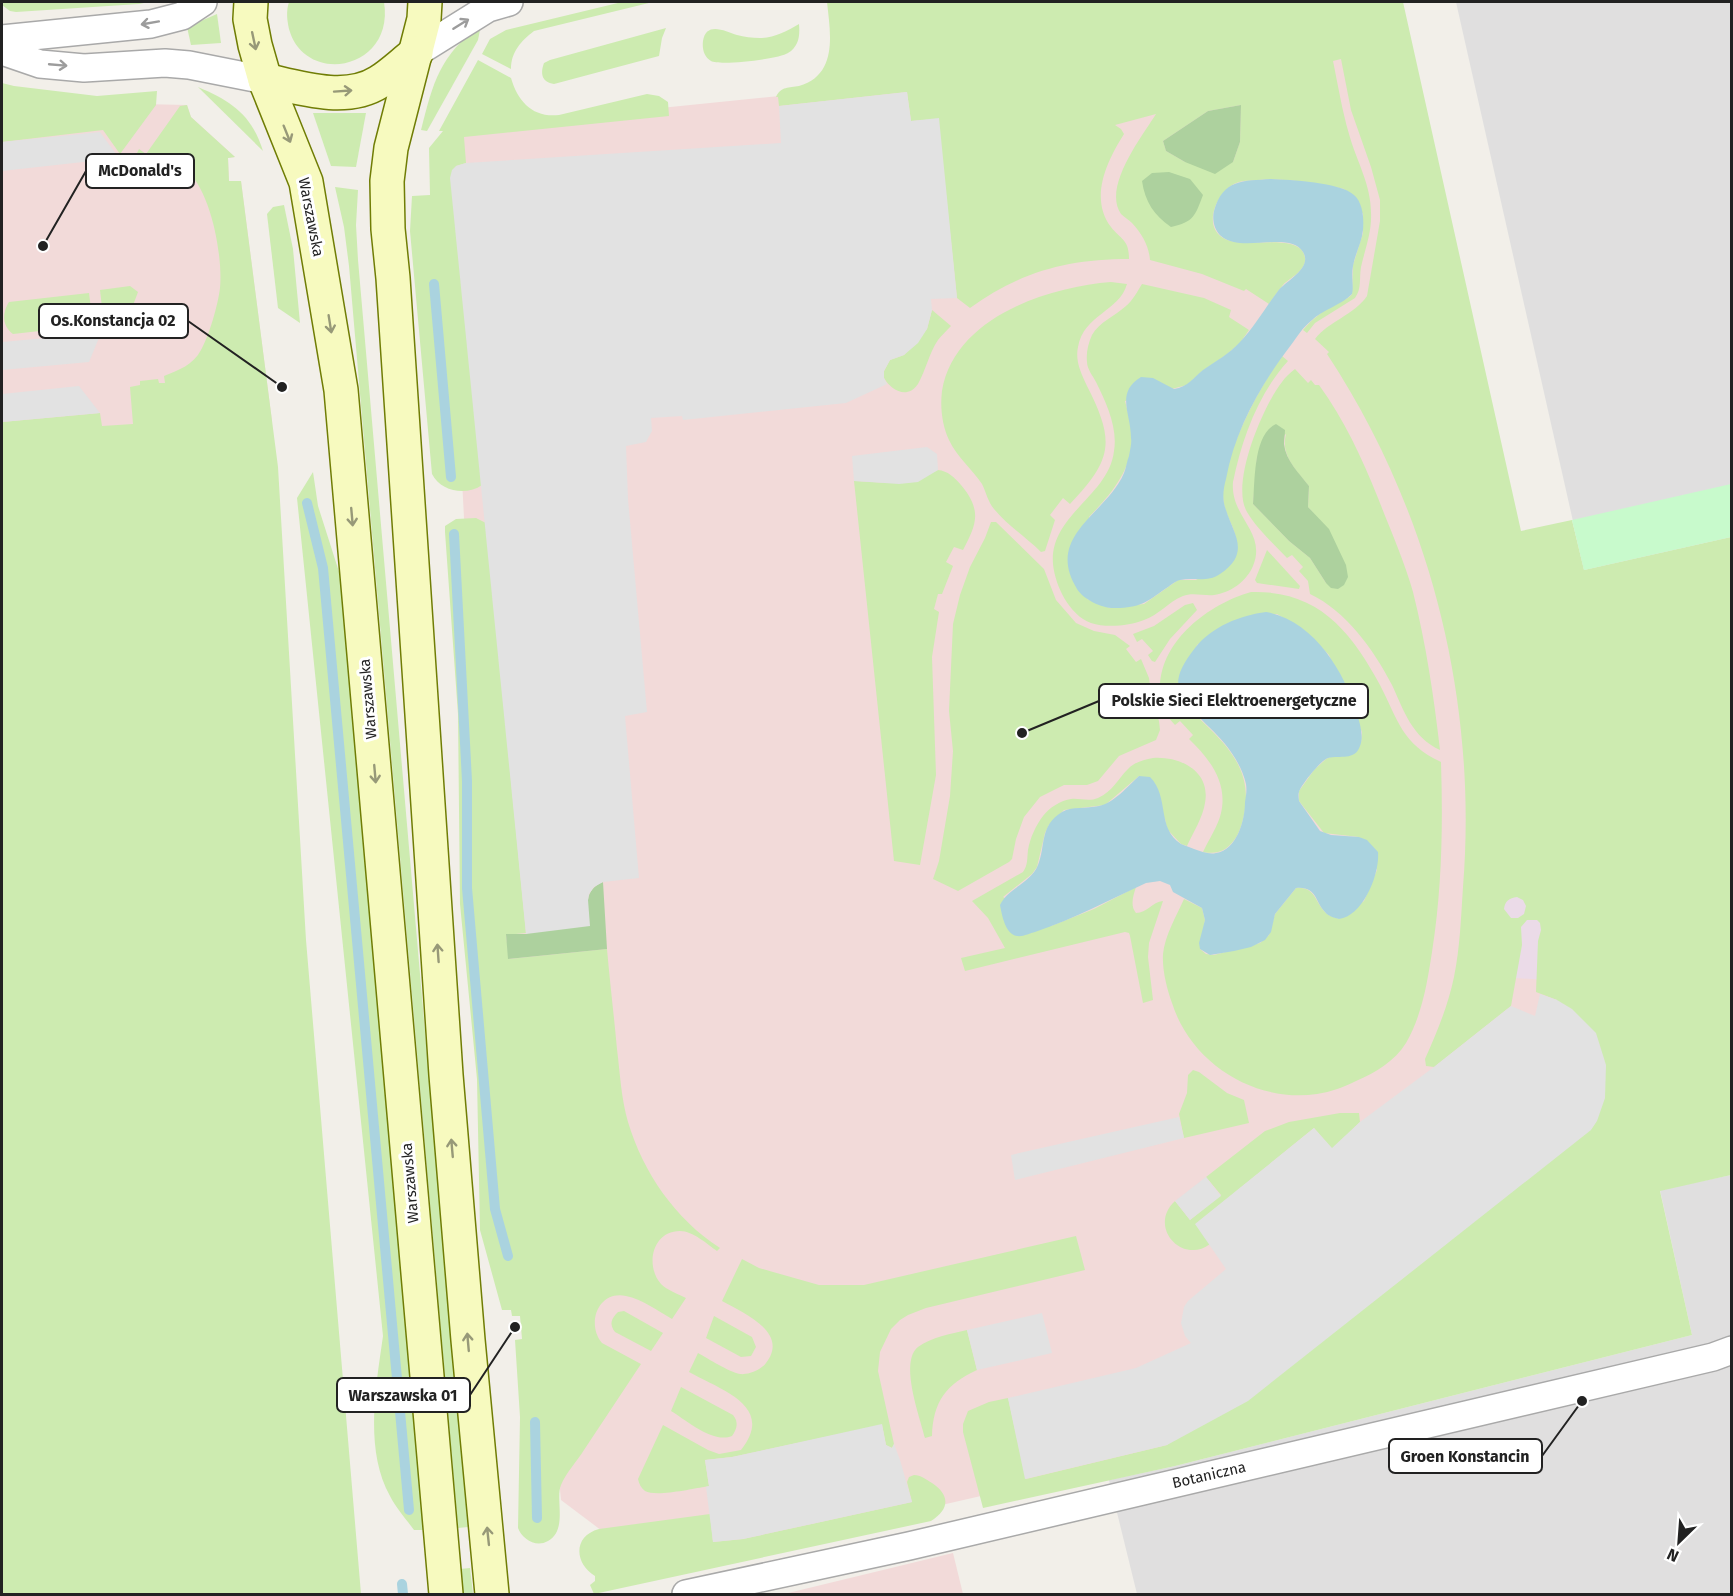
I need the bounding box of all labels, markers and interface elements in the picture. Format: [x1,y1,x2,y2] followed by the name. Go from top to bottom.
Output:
[140,18,160,29] one-way arrow
[452,18,469,30] one-way arrow
[249,32,261,51] one-way arrow
[47,60,67,71] one-way arrow
[333,86,353,97] one-way arrow
[282,125,293,143] one-way arrow
[86,154,194,188] callout: McDonald's
[98,161,182,180] text: McDonald's
[294,176,328,258] street label: Warszawska
[39,304,188,338] callout: Os.Konstancja 02
[51,311,175,330] text: Os.Konstancja 02
[325,313,336,333] one-way arrow
[347,507,358,527] one-way arrow
[356,658,380,740] street label: Warszawska
[1099,684,1368,718] callout: Polskie Sieci Elektroenergetyczne
[1111,691,1357,710] text: Polskie Sieci Elektroenergetyczne
[369,764,380,784] one-way arrow
[433,944,444,964] one-way arrow
[446,1138,457,1158] one-way arrow
[398,1142,422,1224] street label: Warszawska
[462,1333,473,1353] one-way arrow
[337,1378,470,1412] callout: Warszawska 01
[349,1386,457,1405] text: Warszawska 01
[1389,1439,1542,1473] callout: Groen Konstancin
[1401,1447,1530,1466] text: Groen Konstancin
[1170,1458,1248,1492] street label: Botaniczna
[1649,1512,1709,1572] north arrow
[482,1527,493,1547] one-way arrow
[1664,1544,1682,1566] text: N

